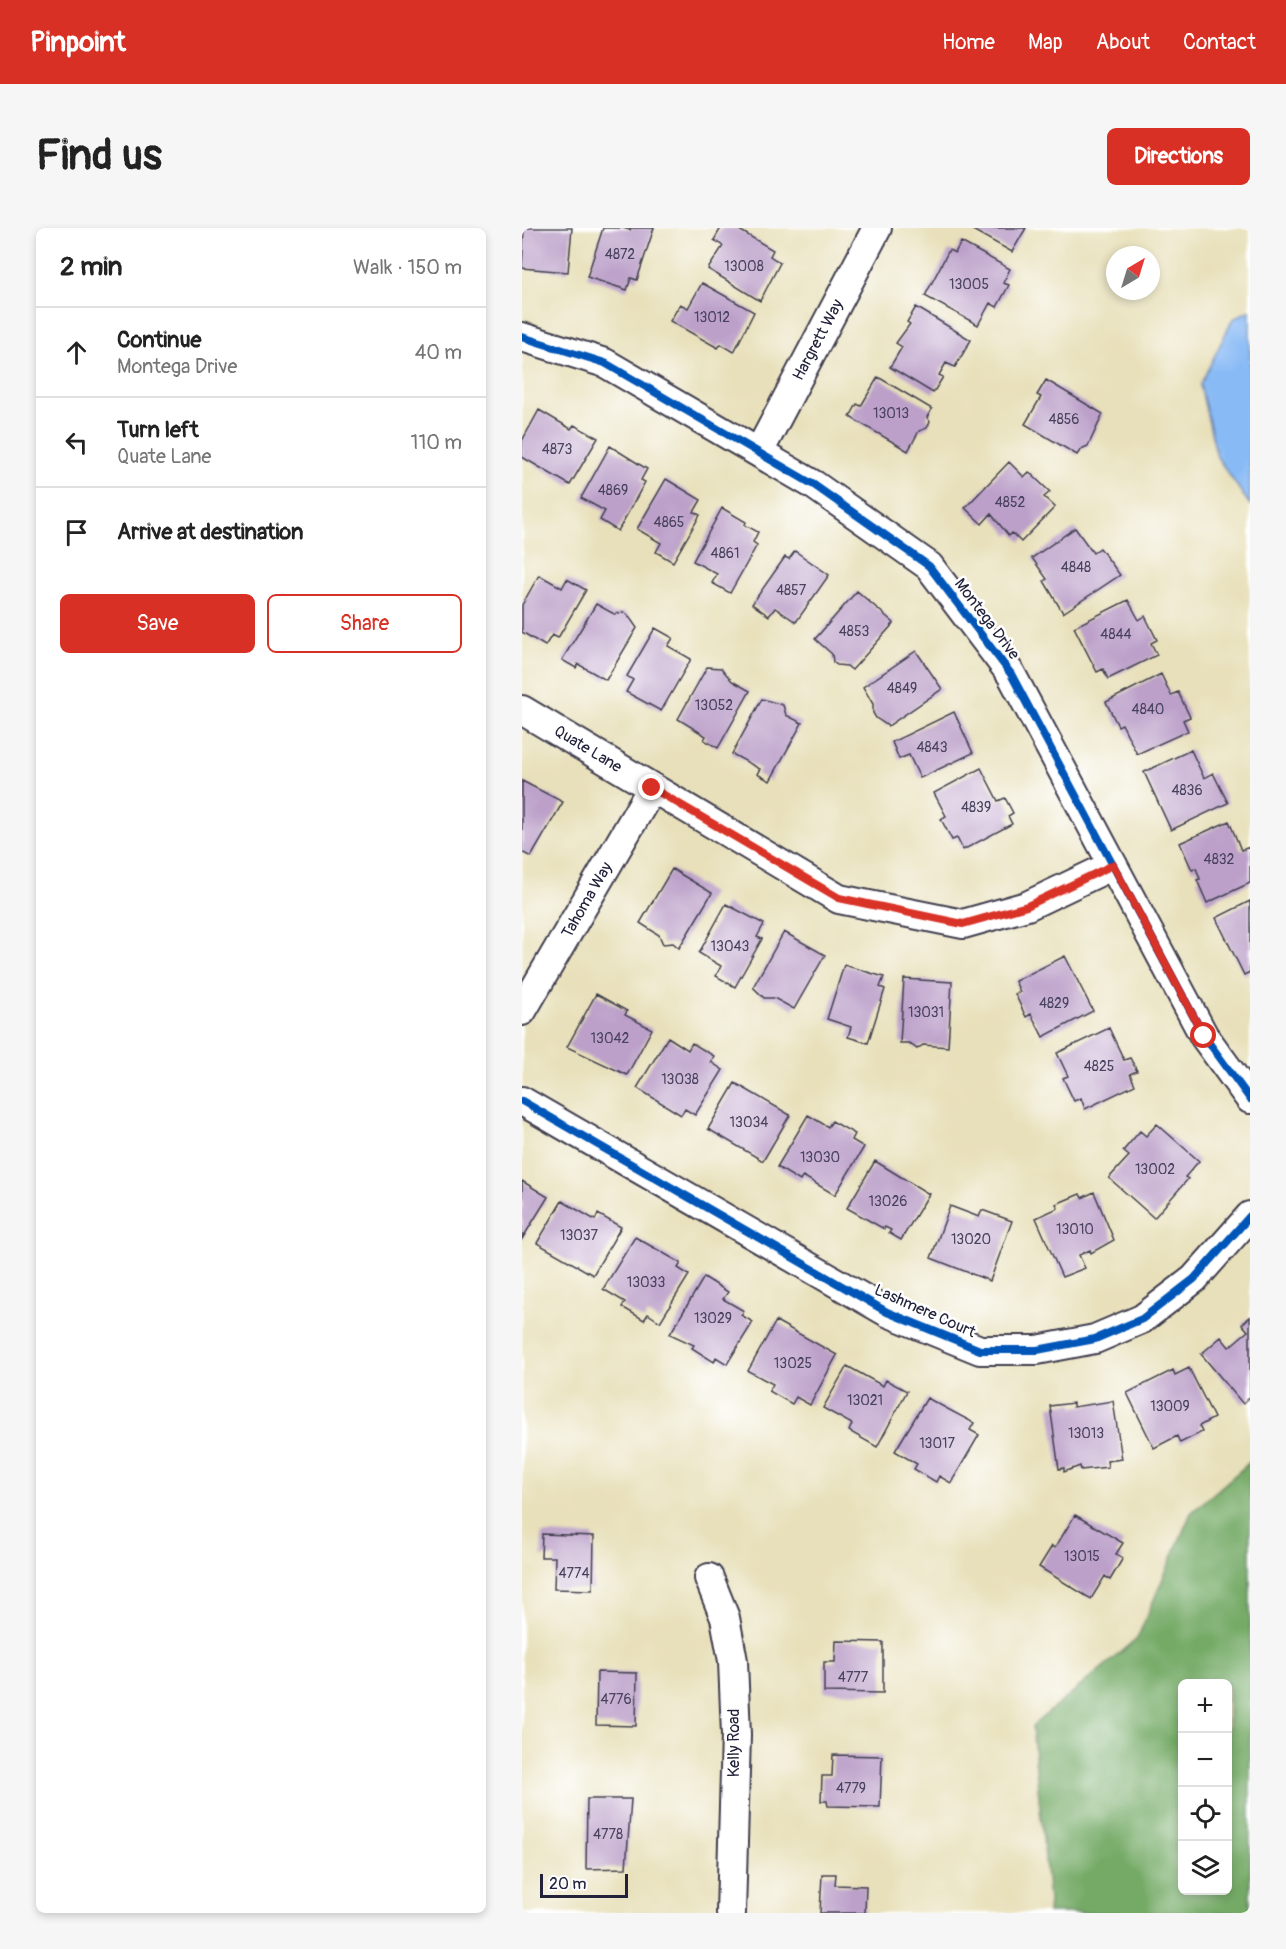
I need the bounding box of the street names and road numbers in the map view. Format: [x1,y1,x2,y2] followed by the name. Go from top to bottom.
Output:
[788,296,848,384] street label: Hargrett Way
[950,575,1024,664] street label: Montega Drive
[550,721,626,777] street label: Quate Lane
[557,858,617,941] street label: Tahoma Way
[871,1280,979,1342] street label: Lashmere Court
[724,1709,744,1777] street label: Kelly Road

